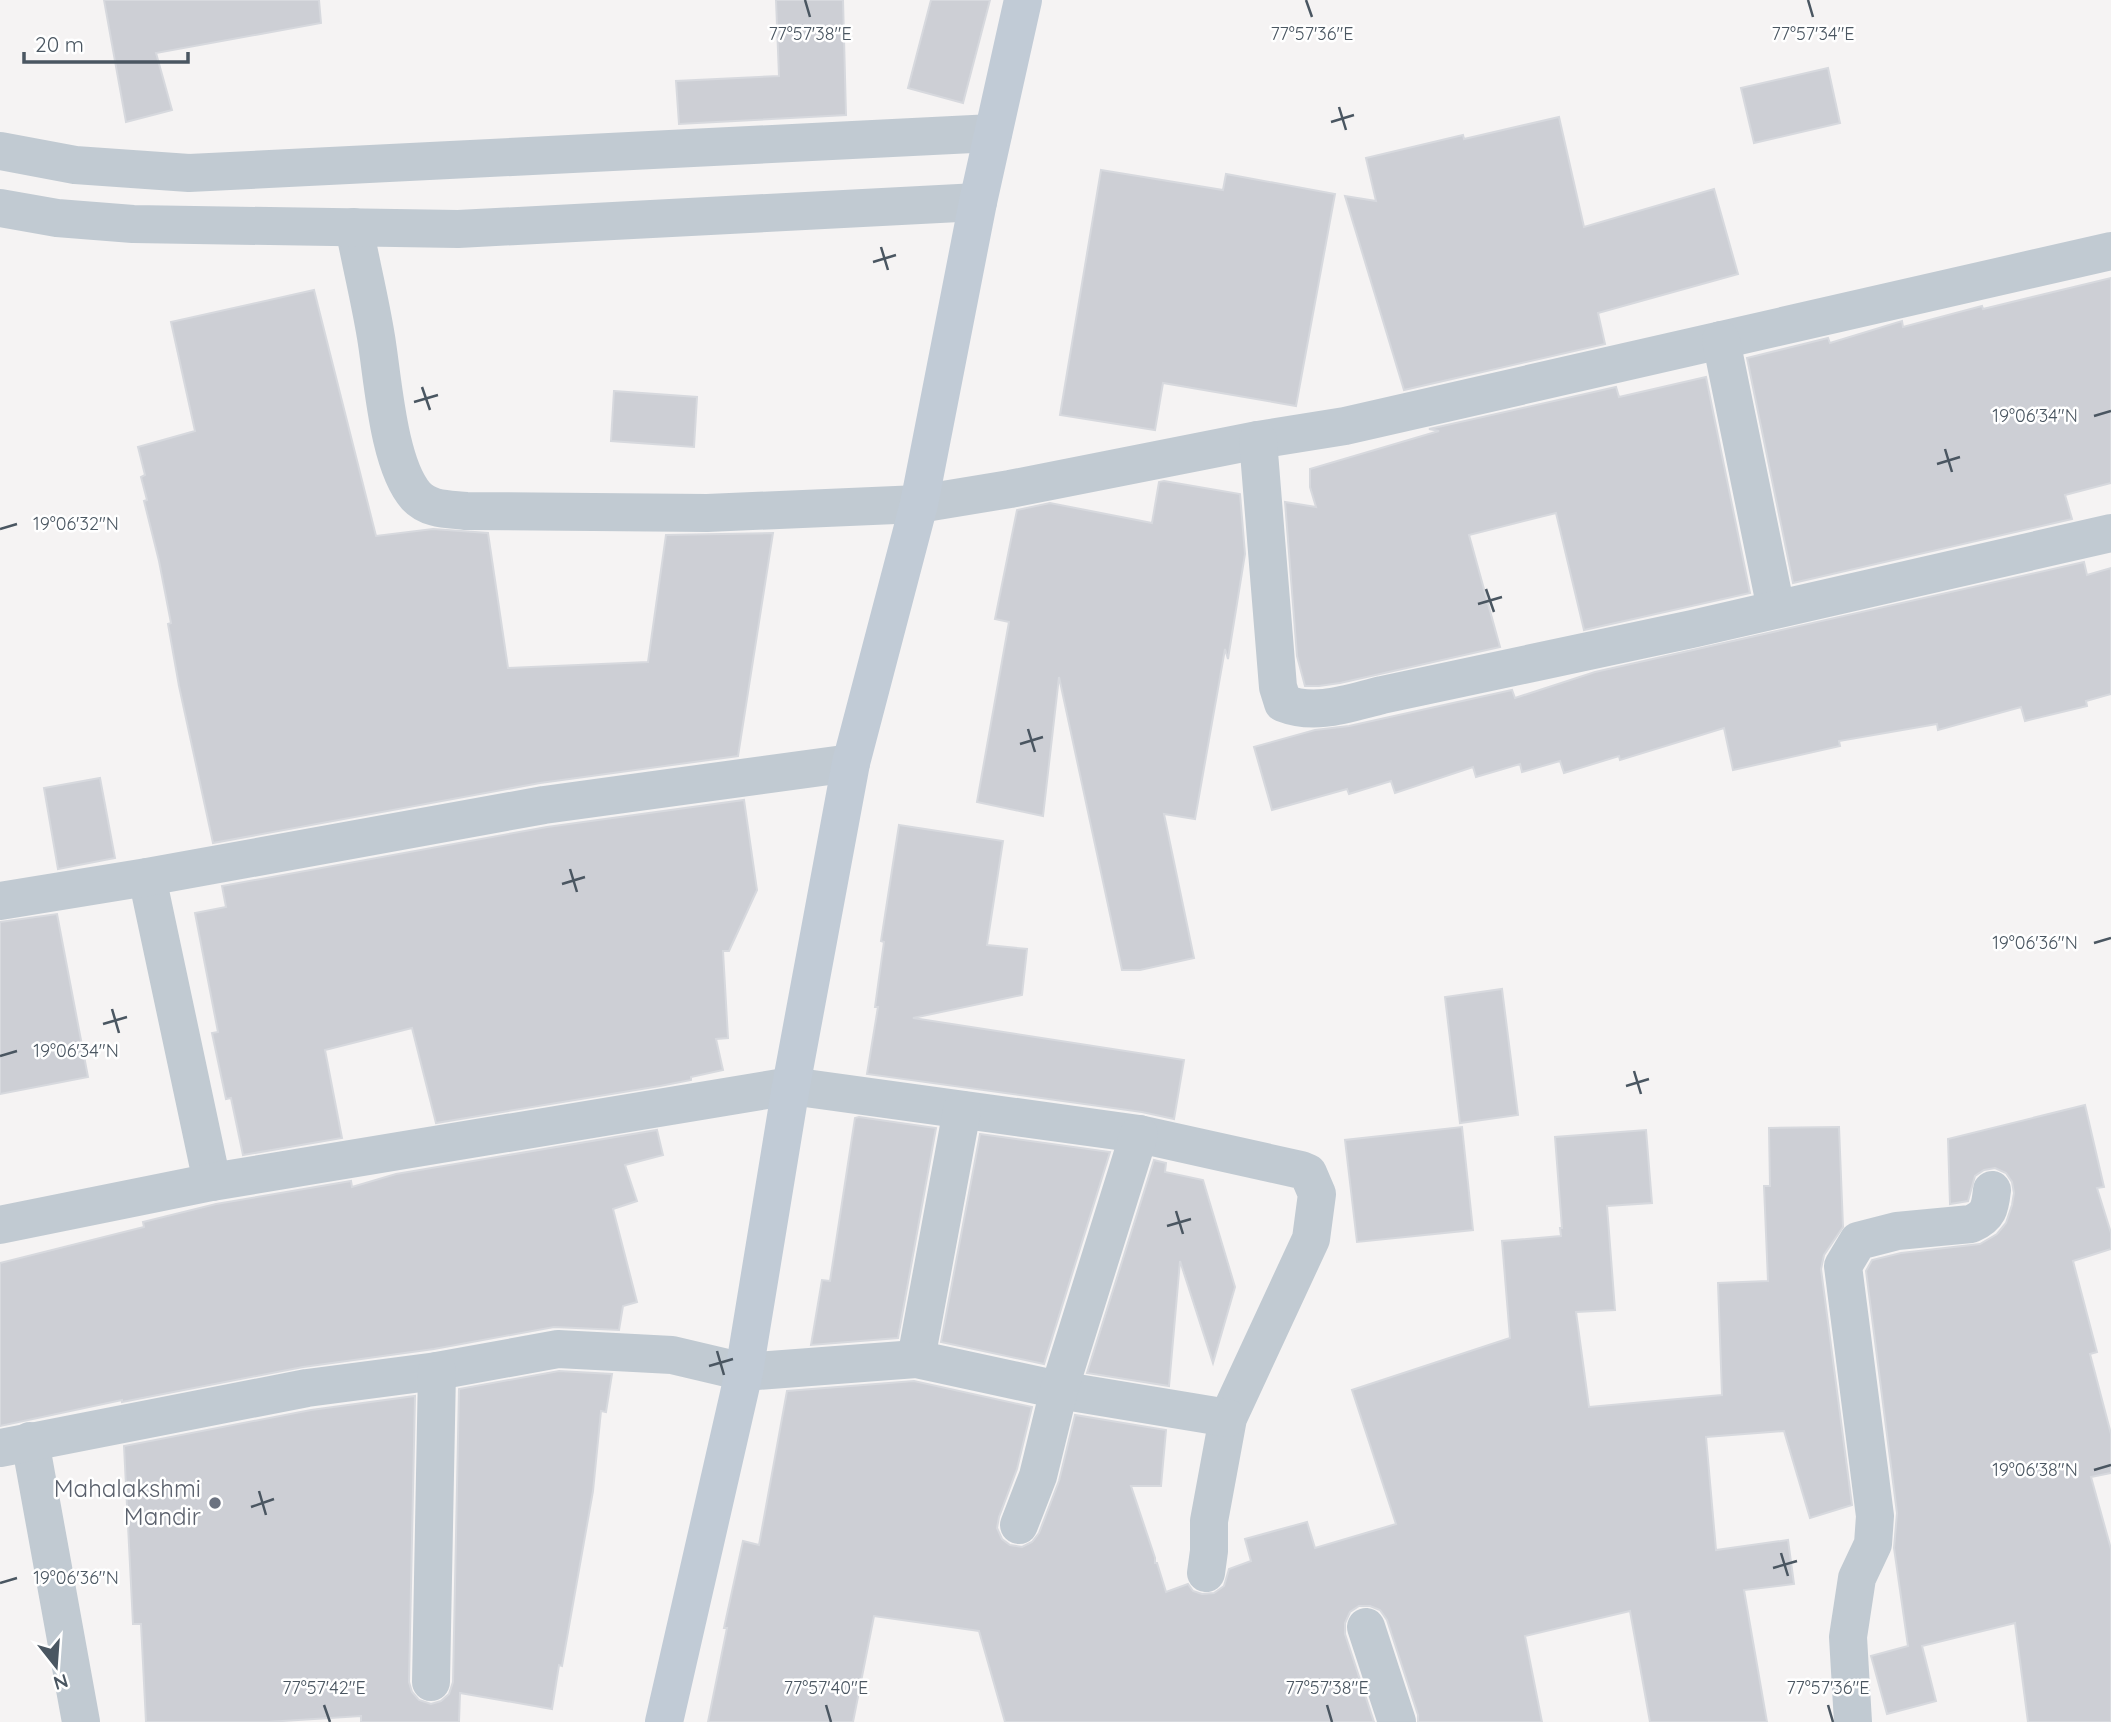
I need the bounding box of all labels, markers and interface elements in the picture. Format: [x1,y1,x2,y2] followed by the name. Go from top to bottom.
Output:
[24,21,189,65] scale bar
[768,22,852,45] text: 77°57'38"E
[1270,22,1354,45] text: 77°57'36"E
[1772,22,1855,45] text: 77°57'34"E
[35,31,84,57] text: 20 m
[1992,404,2078,427] text: 19°06'34"N
[33,512,119,535] text: 19°06'32"N
[1992,931,2078,954] text: 19°06'36"N
[33,1039,119,1062] text: 19°06'34"N
[1992,1458,2078,1481] text: 19°06'38"N
[54,1473,201,1531] place label: Mahalakshmi Mandir
[207,1495,223,1511] marker: Mahalakshmi Mandir
[33,1566,119,1589] text: 19°06'36"N
[21,1631,91,1701] north arrow
[51,1669,71,1696] text: N
[282,1676,366,1699] text: 77°57'42"E
[784,1676,868,1699] text: 77°57'40"E
[1285,1676,1369,1699] text: 77°57'38"E
[1786,1676,1870,1699] text: 77°57'36"E

